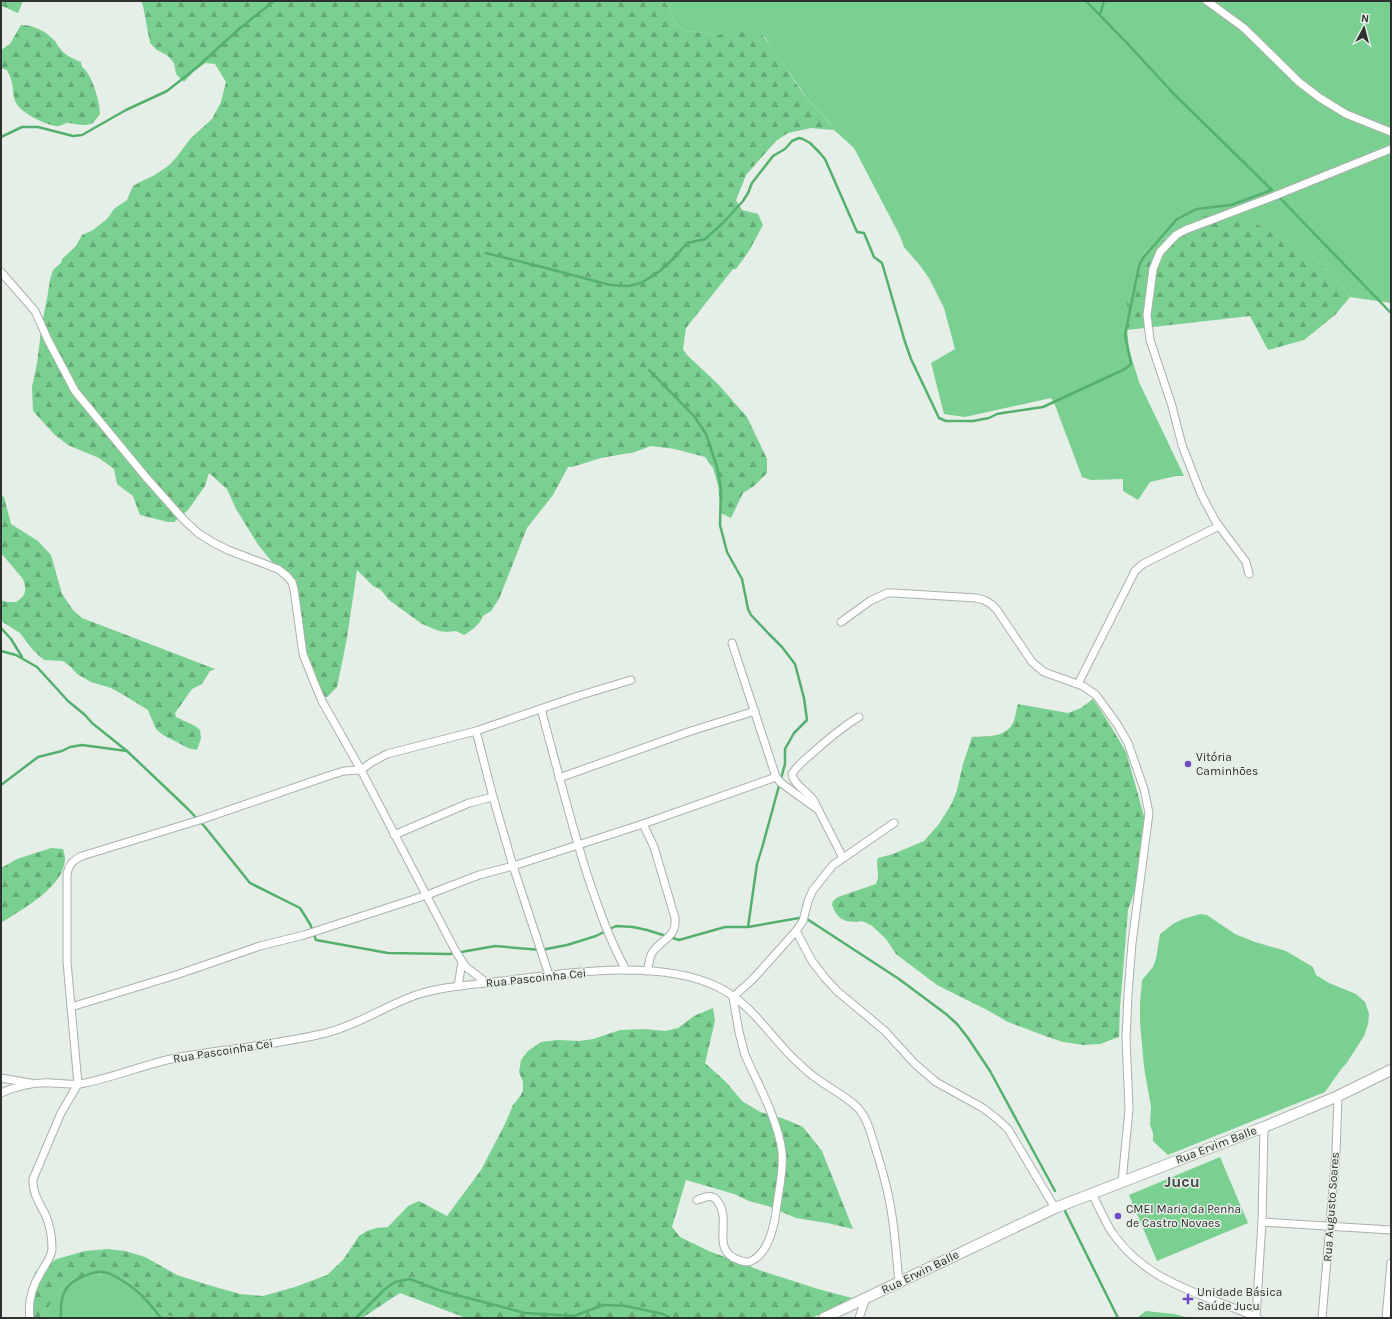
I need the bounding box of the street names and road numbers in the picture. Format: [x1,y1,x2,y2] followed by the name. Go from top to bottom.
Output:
[485,966,587,990] street label: Rua Pascoinha Cei
[172,1036,274,1066] street label: Rua Pascoinha Cei
[1173,1123,1259,1167] street label: Rua Ervim Balle
[1320,1152,1342,1262] street label: Rua Augusto Soares
[879,1247,961,1297] street label: Rua Erwin Balle

